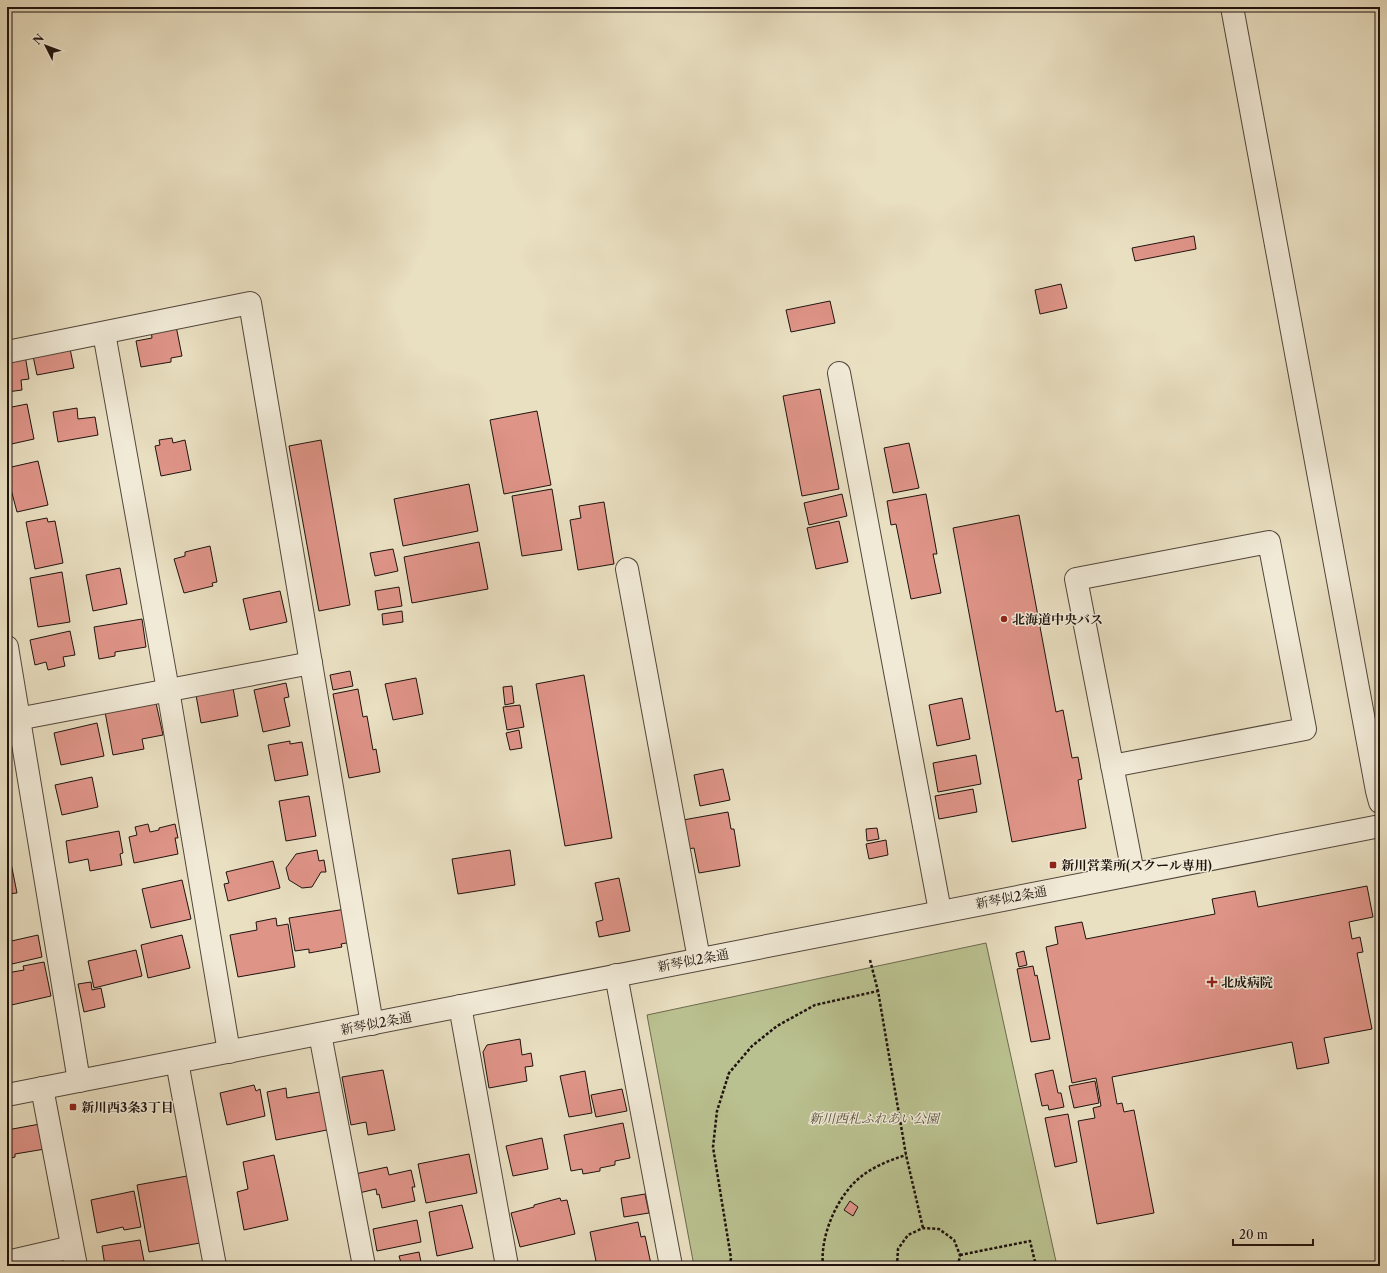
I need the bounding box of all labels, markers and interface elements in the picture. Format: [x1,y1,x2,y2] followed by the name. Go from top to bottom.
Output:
[26,26,66,66] north arrow
[30,31,47,48] text: N
[1012,611,1103,627] place label: 北海道中央バス
[999,614,1009,624] marker: 北海道中央バス
[1061,857,1212,873] place label: 新川営業所(スクール専用)
[1048,860,1058,870] marker: 新川営業所(スクール専用)
[974,882,1048,912] street label: 新琴似2条通
[656,945,730,975] street label: 新琴似2条通
[1221,974,1273,990] place label: 北成病院
[1206,976,1218,988] marker: 北成病院
[339,1008,413,1038] street label: 新琴似2条通
[81,1099,174,1115] place label: 新川西3条3丁目
[68,1102,78,1112] marker: 新川西3条3丁目
[809,1110,941,1126] park label: 新川西札ふれあい公園
[1233,1221,1313,1247] scale bar
[1239,1227,1268,1242] text: 20 m

